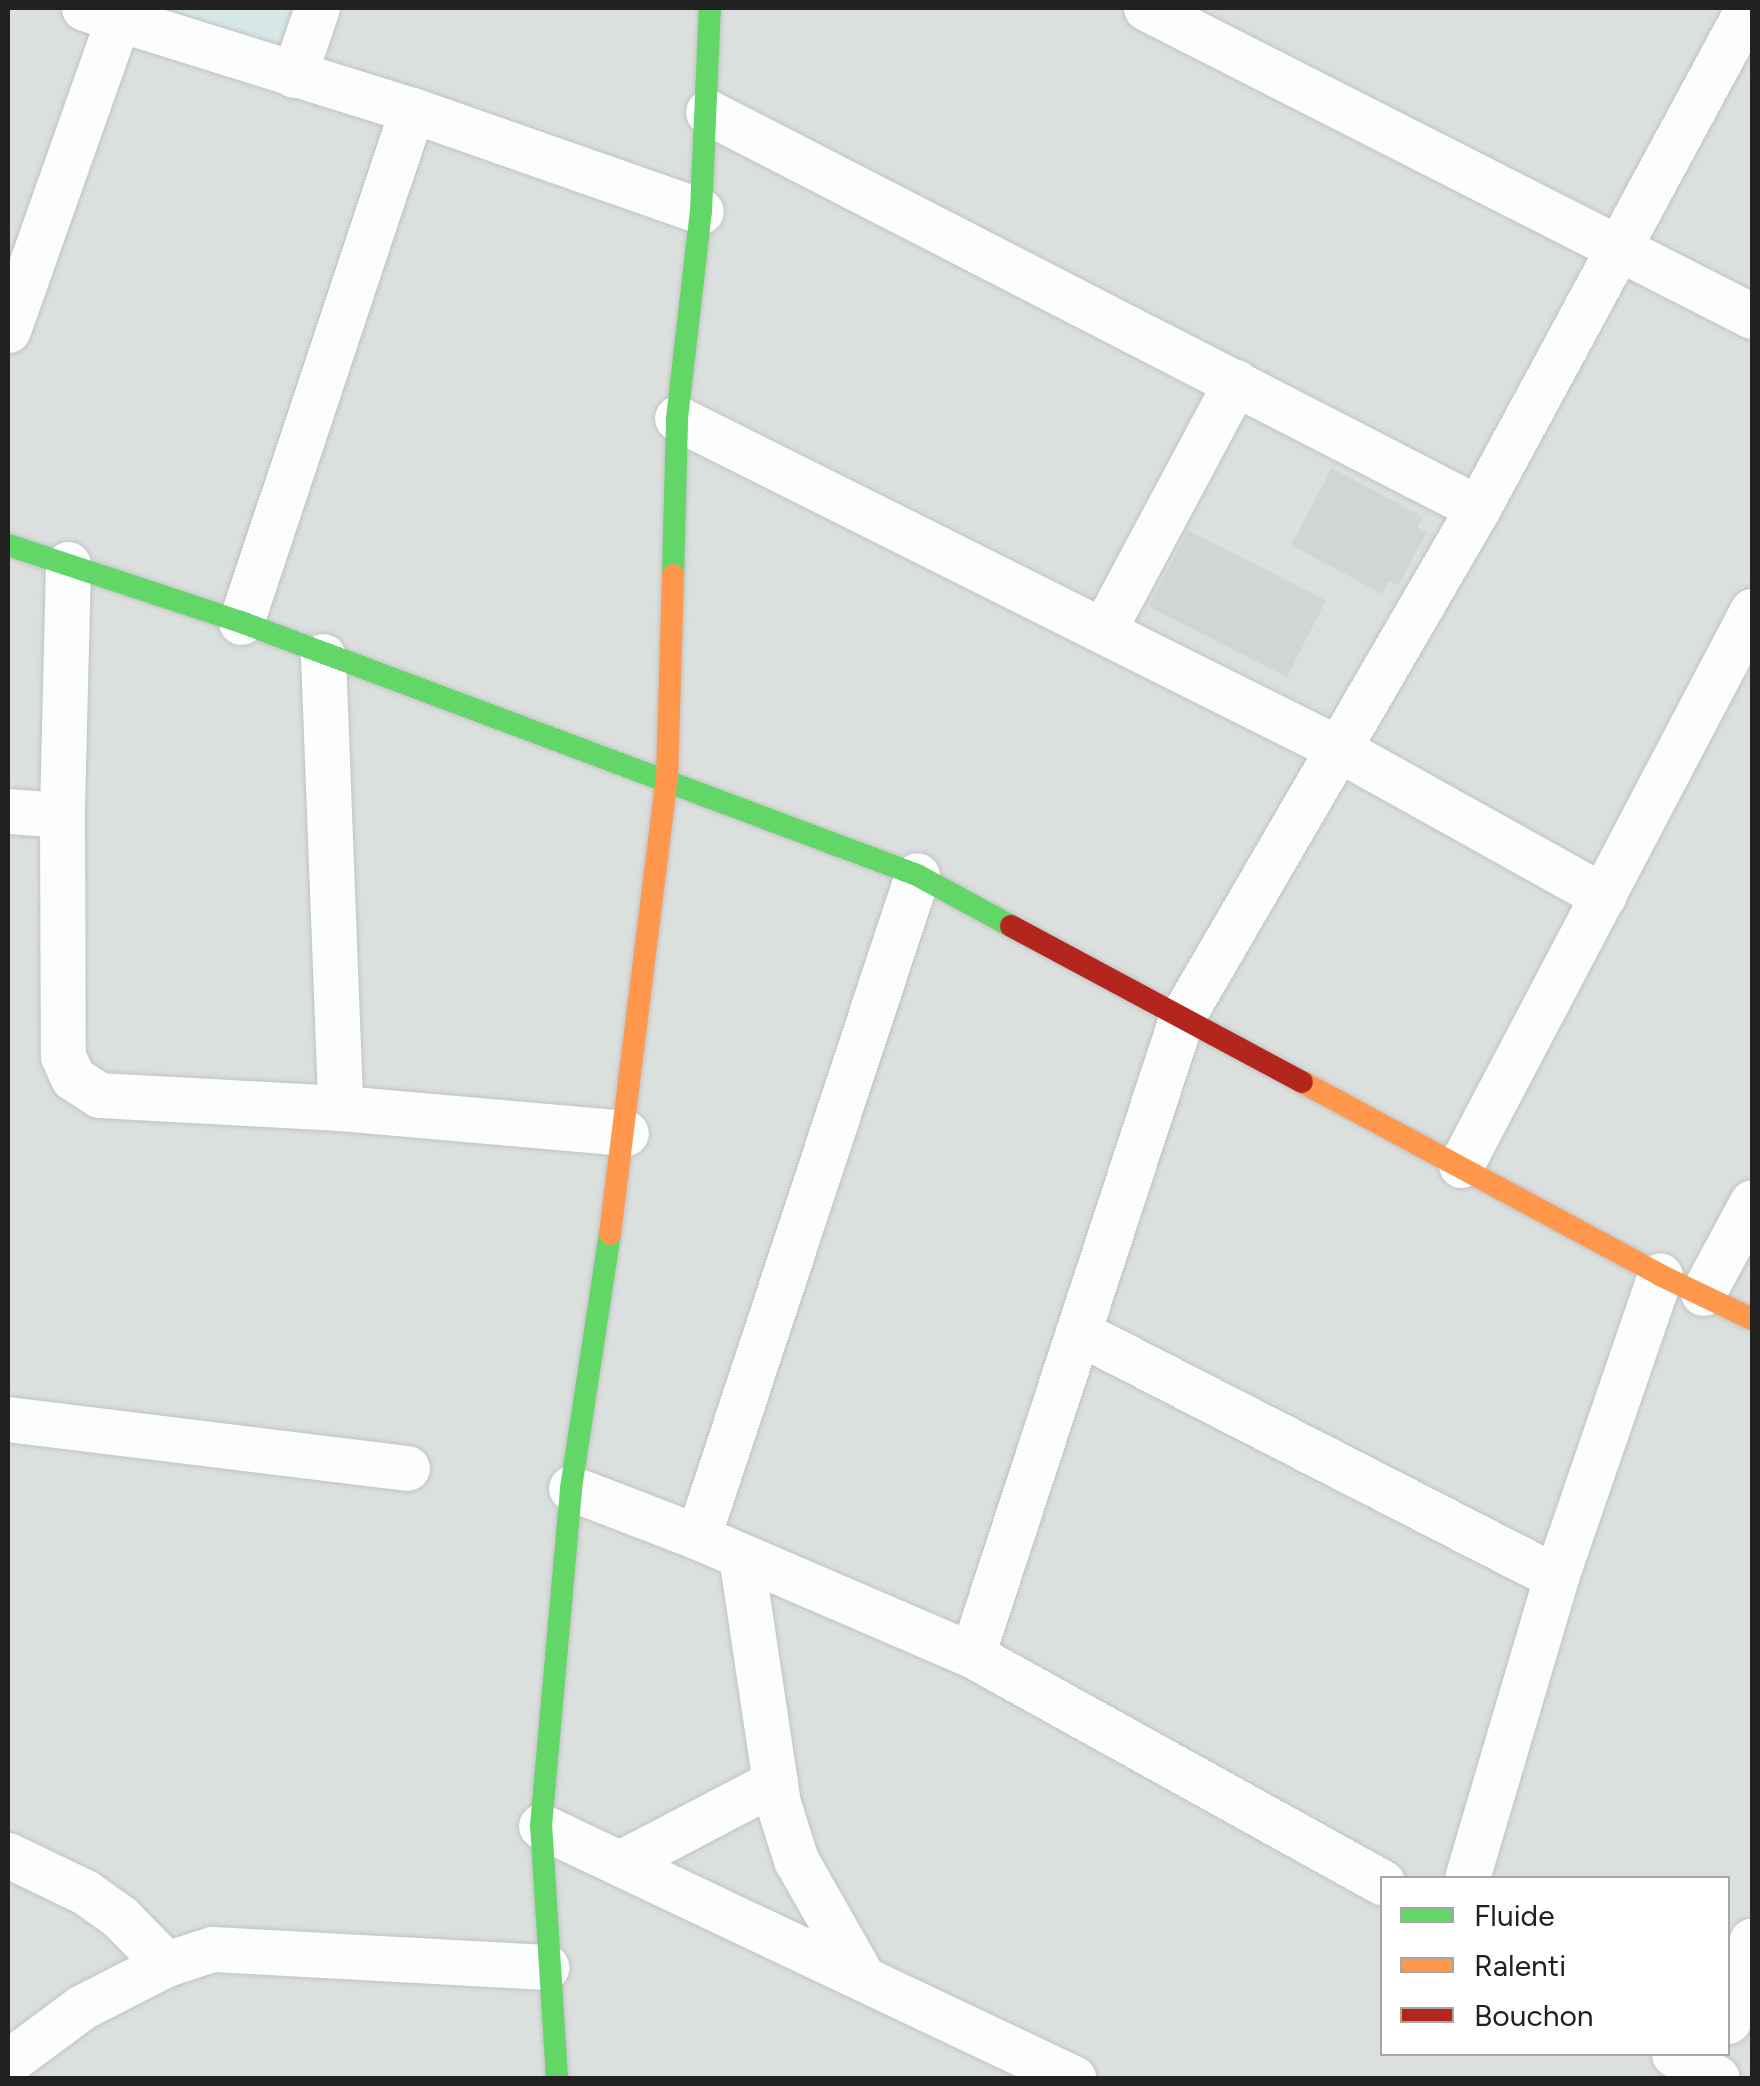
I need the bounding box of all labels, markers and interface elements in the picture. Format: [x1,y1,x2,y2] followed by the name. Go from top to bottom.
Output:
[1380,1876,1730,2056] legend
[1474,1897,1555,1934] text: Fluide
[1474,1947,1566,1984] text: Ralenti
[1474,1997,1594,2034] text: Bouchon

